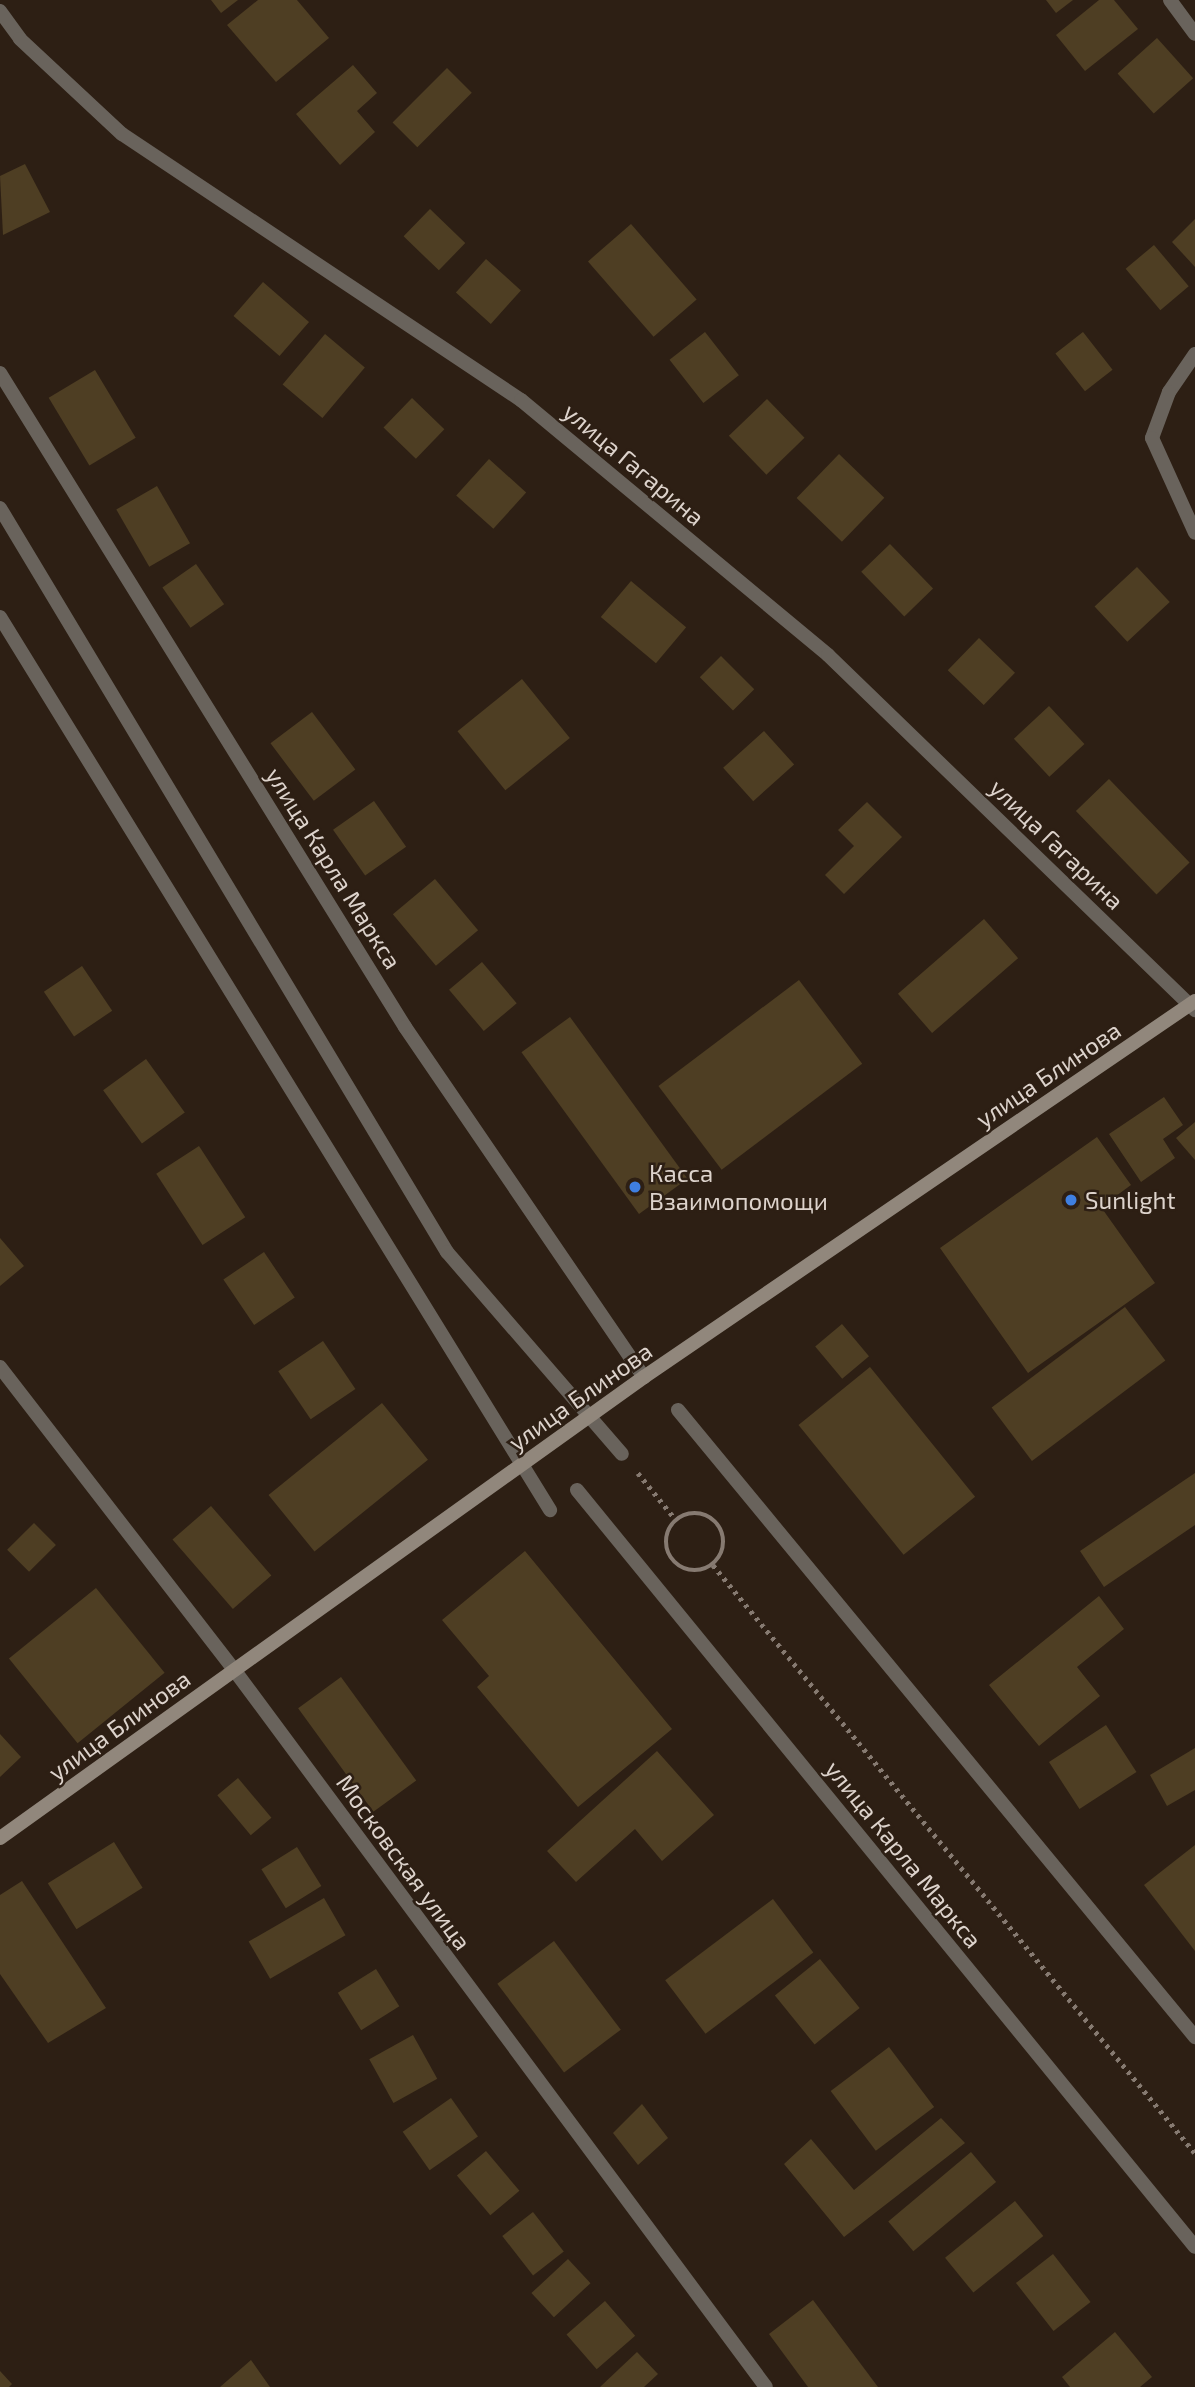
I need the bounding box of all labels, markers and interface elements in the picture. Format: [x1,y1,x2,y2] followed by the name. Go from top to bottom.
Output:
[558,397,710,531] street label: улица Гагарина
[260,762,408,974] street label: улица Карла Маркса
[984,773,1130,915] street label: улица Гагарина
[970,1015,1126,1133] street label: улица Блинова
[649,1159,828,1215] place label: Касса Взаимопомощи
[627,1179,643,1195] marker: Касса Взаимопомощи
[1085,1186,1176,1214] place label: Sunlight
[1063,1192,1079,1208] marker: Sunlight
[503,1336,657,1456] street label: улица Блинова
[42,1664,196,1786] street label: улица Блинова
[820,1755,988,1953] street label: улица Карла Маркса
[331,1769,477,1955] street label: Московская улица

